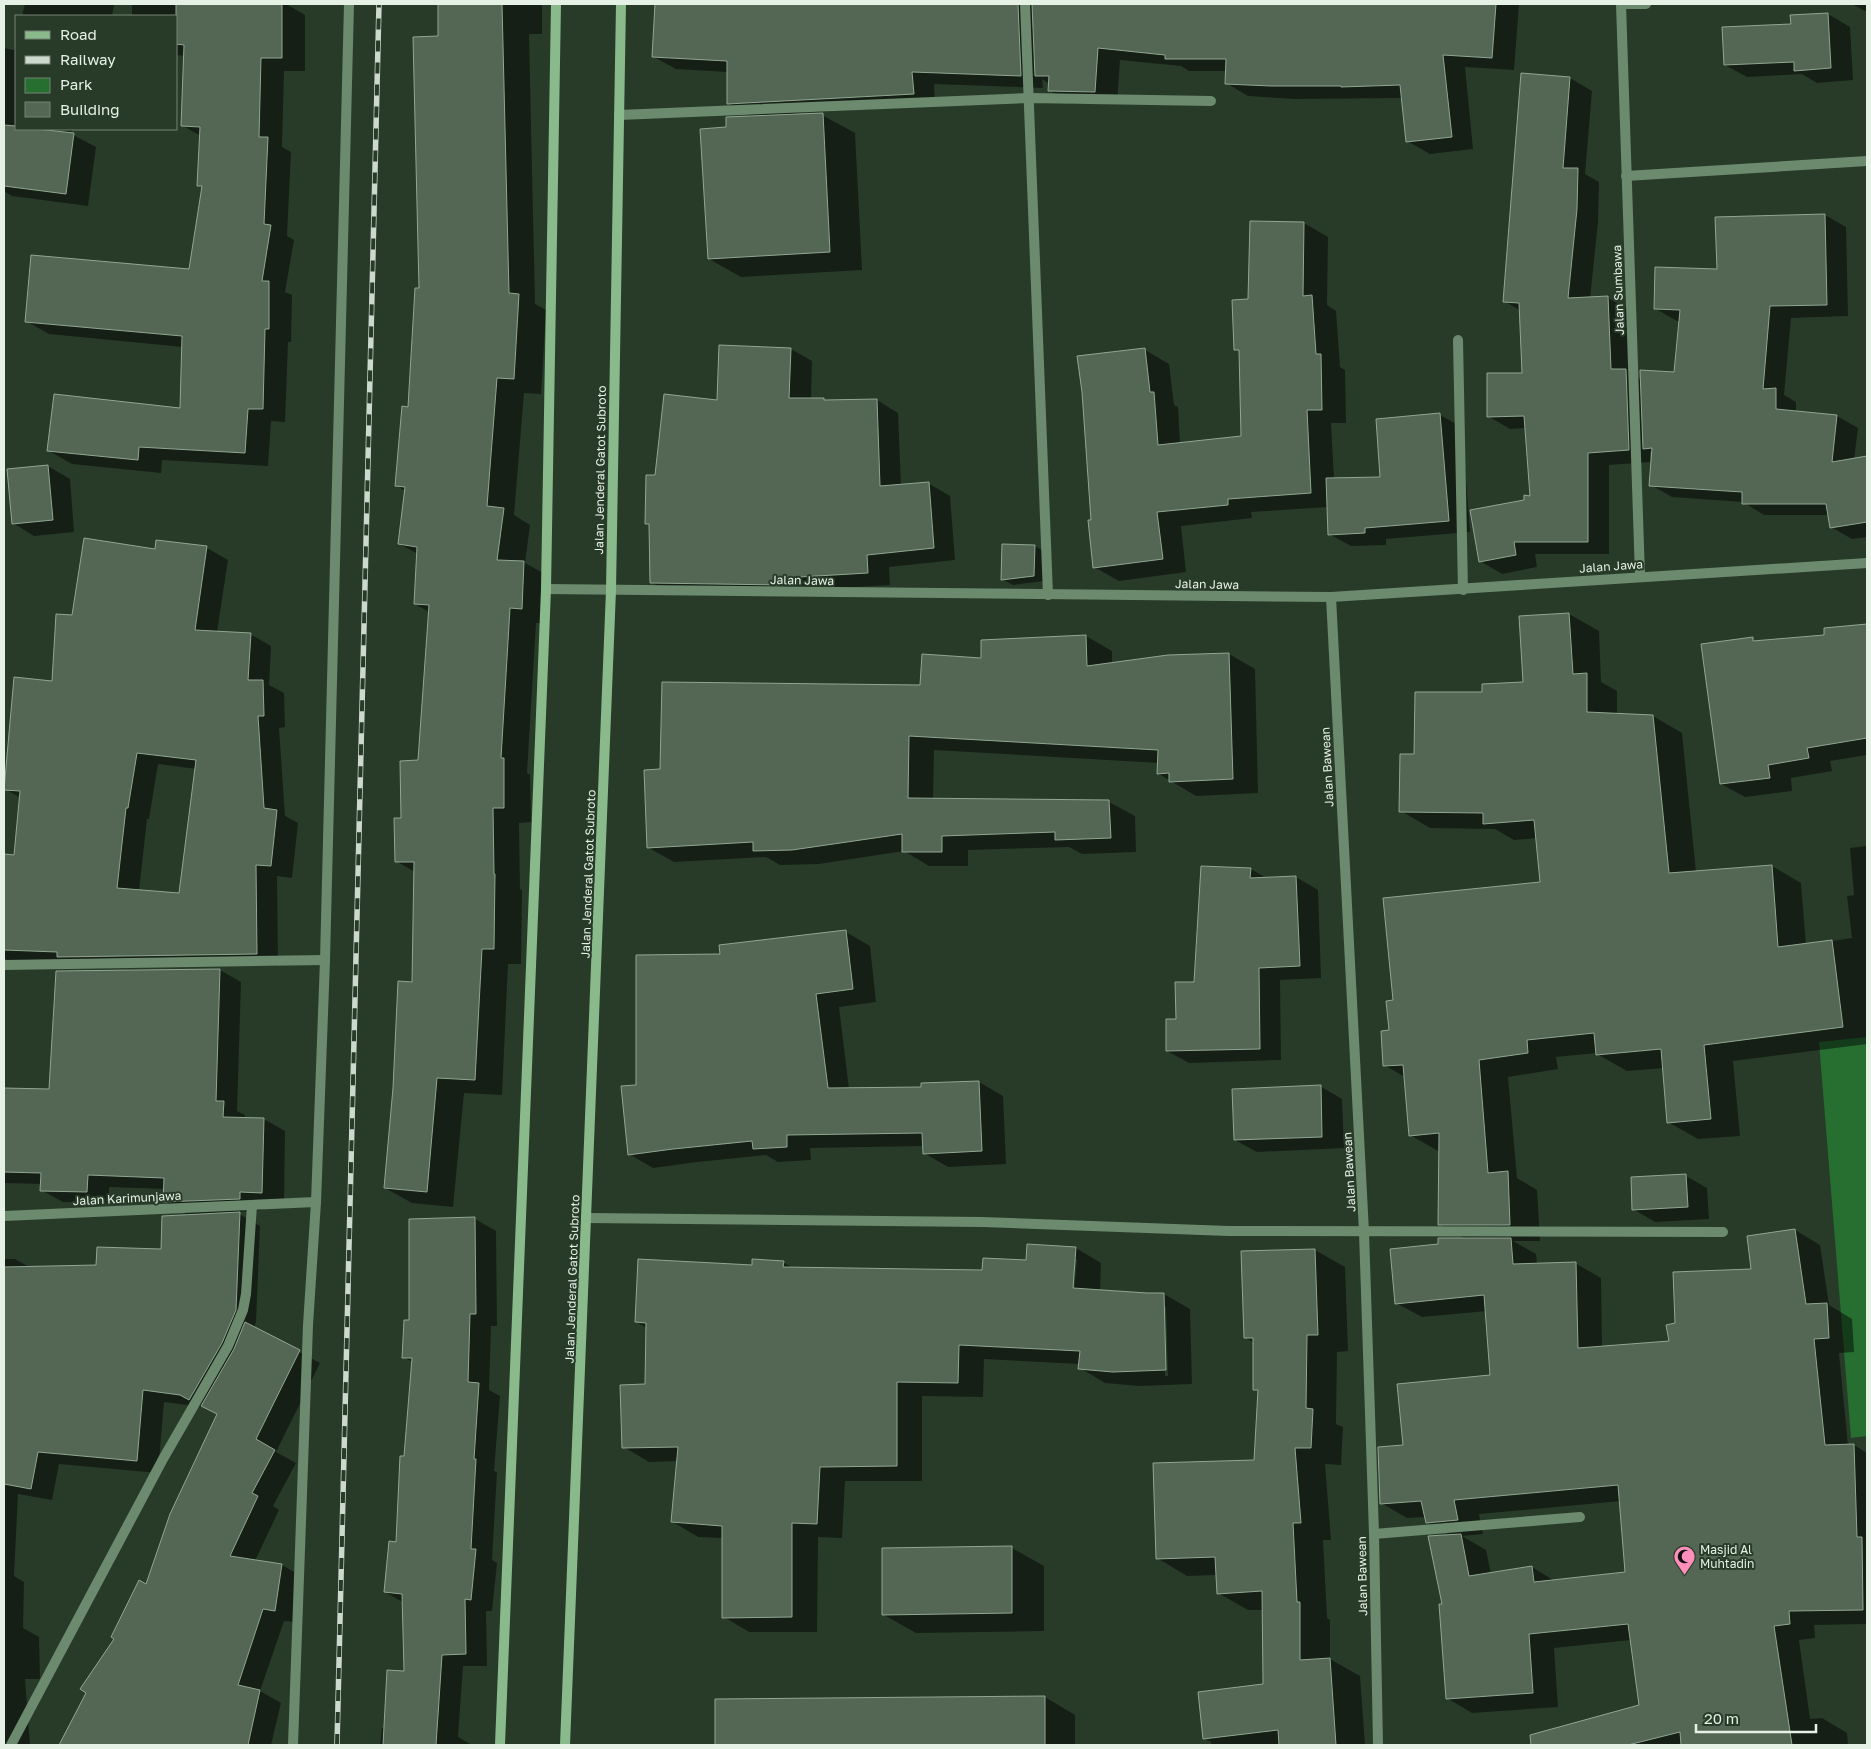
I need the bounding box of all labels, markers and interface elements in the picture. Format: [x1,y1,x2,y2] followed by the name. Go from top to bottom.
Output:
[15,15,178,130] legend
[60,25,97,43] text: Road
[60,50,116,68] text: Railway
[60,75,93,93] text: Park
[60,100,120,118] text: Building
[1609,245,1627,335] street label: Jalan Sumbawa
[591,385,609,555] street label: Jalan Jenderal Gatot Subroto
[1579,556,1643,576] street label: Jalan Jawa
[770,572,834,588] street label: Jalan Jawa
[1175,576,1239,592] street label: Jalan Jawa
[1317,727,1337,807] street label: Jalan Bawean
[578,789,598,959] street label: Jalan Jenderal Gatot Subroto
[1339,1132,1359,1212] street label: Jalan Bawean
[72,1188,182,1208] street label: Jalan Karimunjawa
[562,1194,582,1364] street label: Jalan Jenderal Gatot Subroto
[1354,1536,1370,1616] street label: Jalan Bawean
[1700,1542,1754,1571] place label: Masjid Al Muhtadin
[1672,1544,1696,1575] mosque icon: Masjid Al Muhtadin
[1696,1702,1816,1734] scale bar
[1704,1709,1739,1727] text: 20 m

